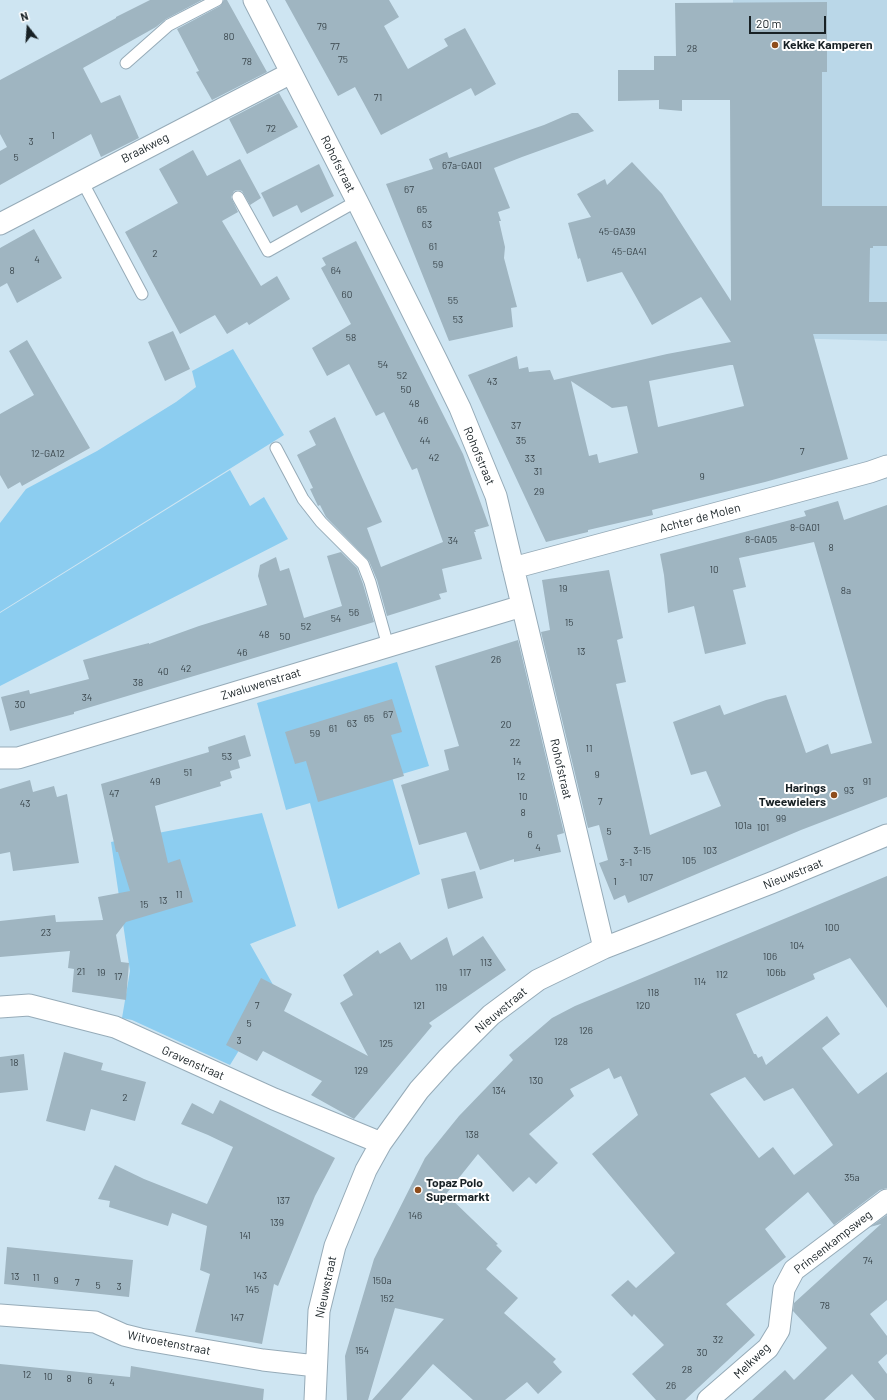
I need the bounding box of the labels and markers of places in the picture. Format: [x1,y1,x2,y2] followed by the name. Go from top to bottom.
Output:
[783,38,873,52] place label: Kekke Kamperen
[770,40,780,50] marker: Kekke Kamperen
[759,781,826,809] place label: Harings Tweewielers
[829,790,839,800] marker: Harings Tweewielers
[426,1176,490,1204] place label: Topaz Polo Supermarkt
[413,1185,423,1195] marker: Topaz Polo Supermarkt

